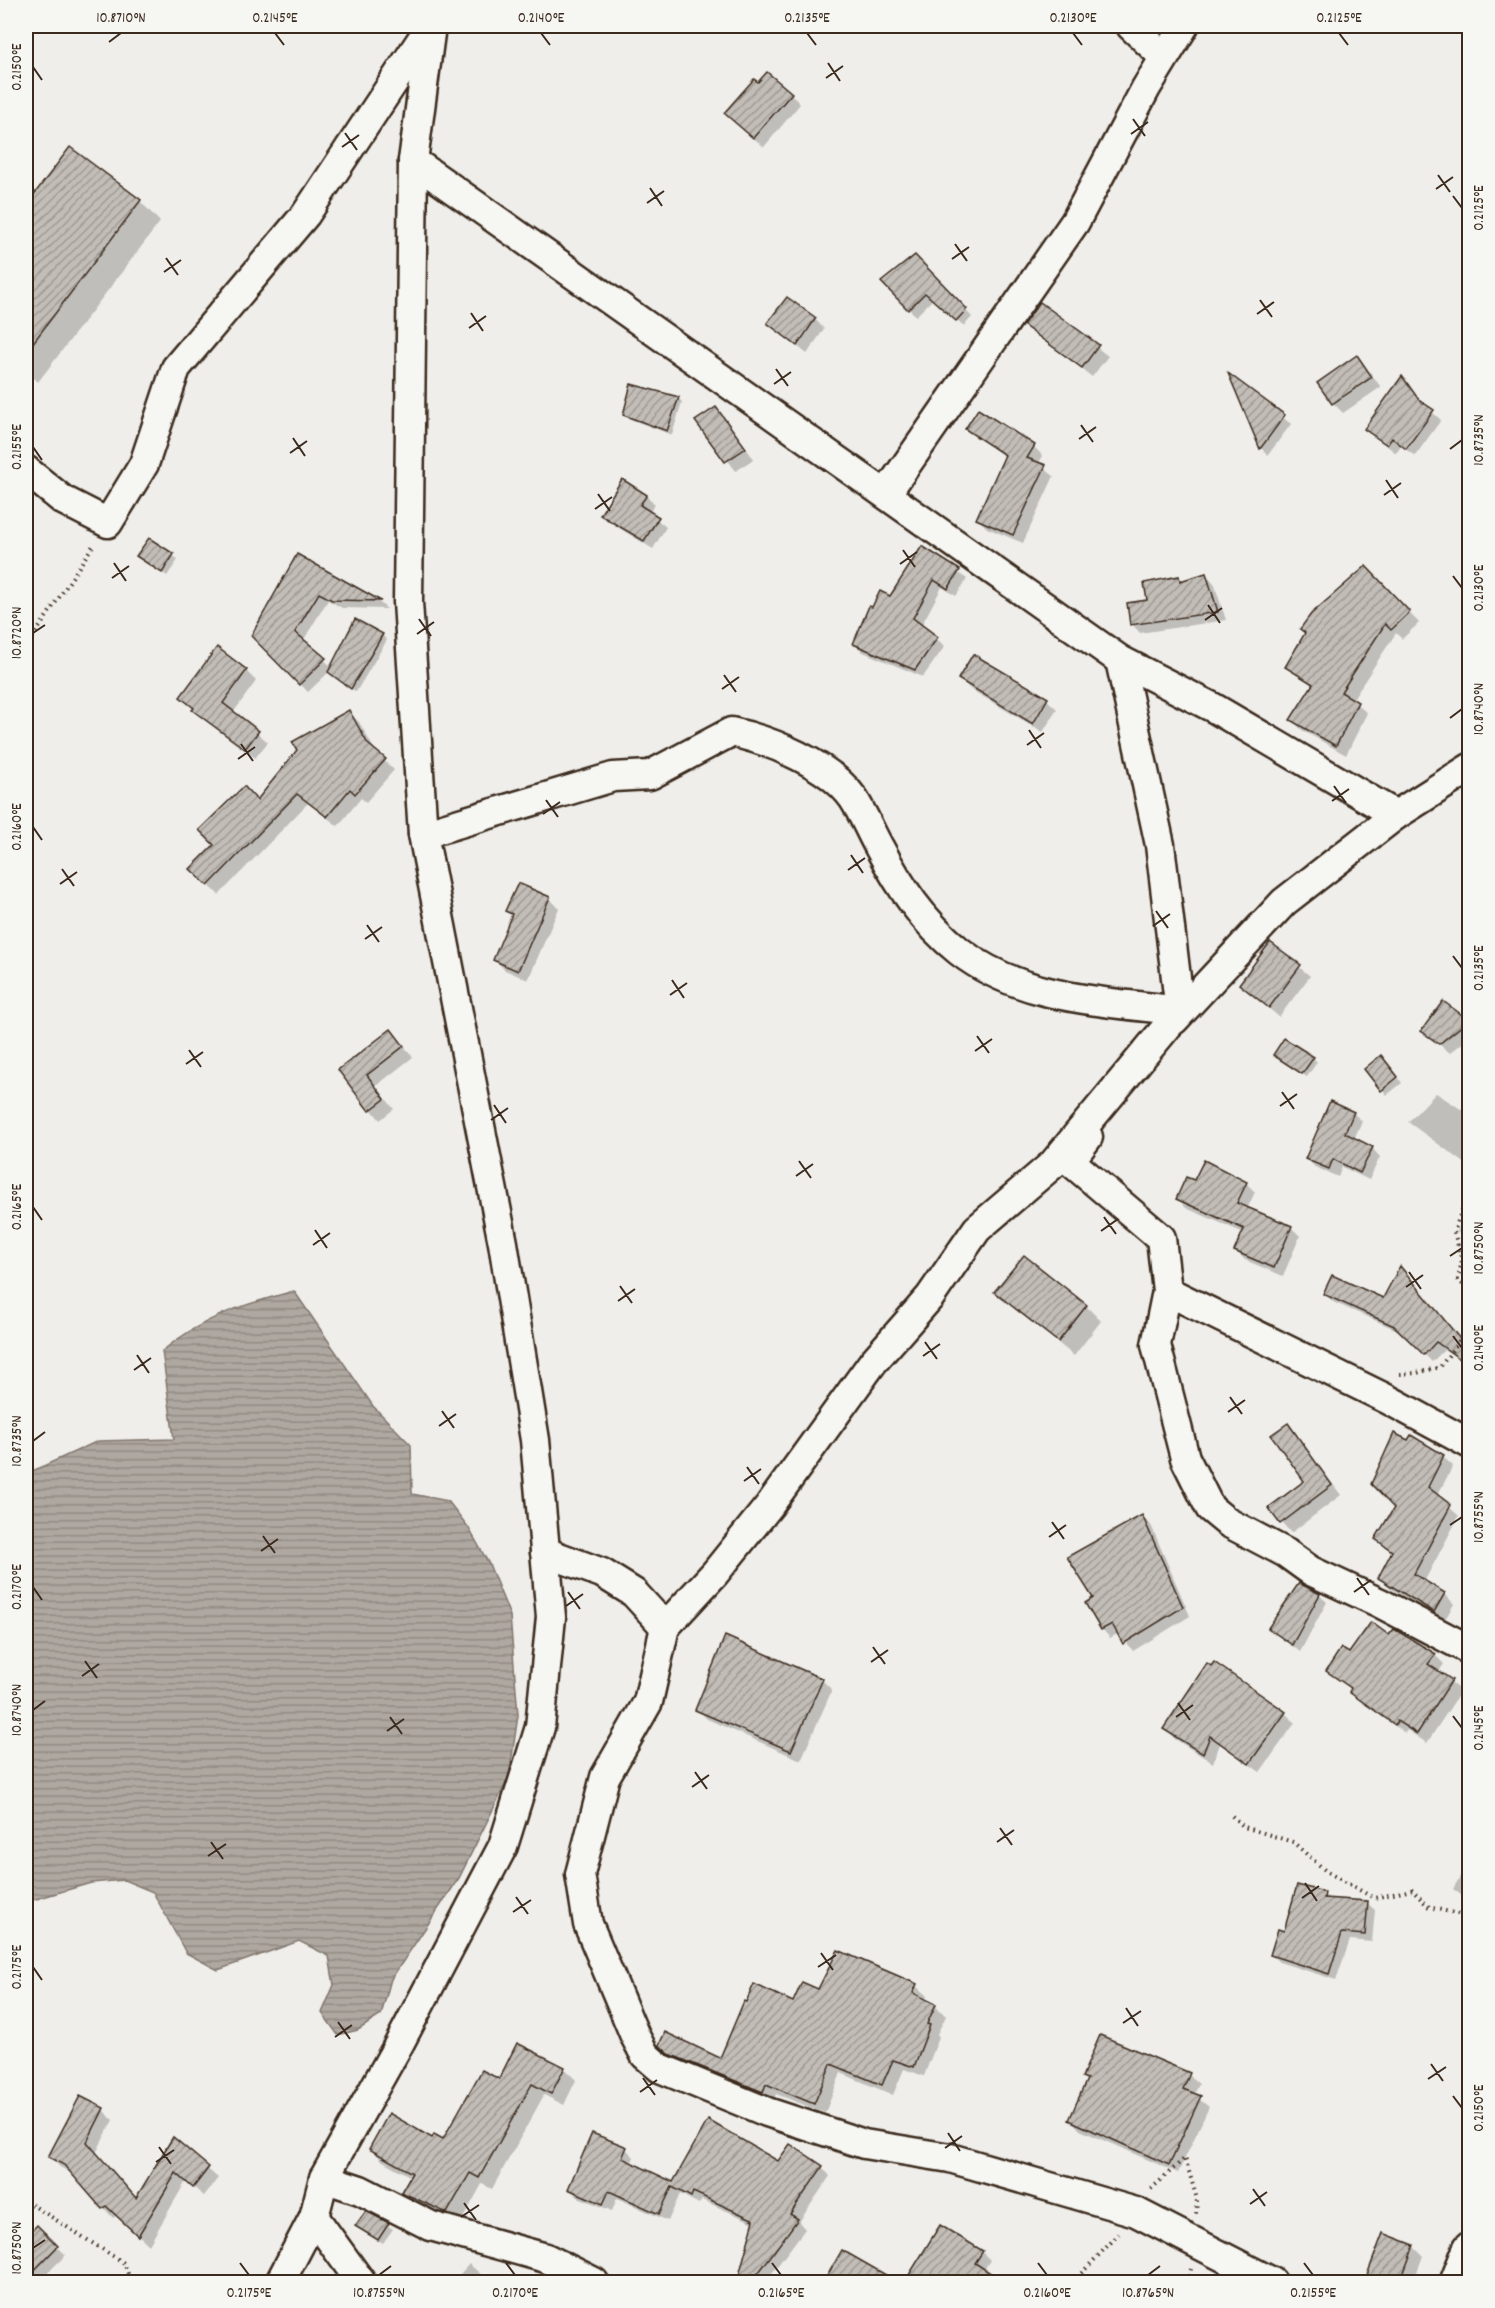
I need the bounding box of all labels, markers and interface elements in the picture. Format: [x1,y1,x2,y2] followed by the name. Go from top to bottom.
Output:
[96,8,146,30] text: 10.8710°N
[252,8,298,30] text: 0.2145°E
[518,8,564,30] text: 0.2140°E
[784,8,830,30] text: 0.2135°E
[1050,8,1097,30] text: 0.2130°E
[1316,8,1362,30] text: 0.2125°E
[7,43,29,91] text: 0.2150°E
[1469,185,1491,231] text: 0.2125°E
[1469,414,1491,466] text: 10.8735°N
[7,424,29,470] text: 0.2155°E
[1469,564,1491,611] text: 0.2130°E
[7,607,29,659] text: 10.8720°N
[1469,683,1491,735] text: 10.8740°N
[7,803,29,851] text: 0.2160°E
[1469,945,1491,991] text: 0.2135°E
[7,1184,29,1230] text: 0.2165°E
[1469,1221,1491,1275] text: 10.8750°N
[1469,1325,1491,1371] text: 0.2140°E
[7,1415,29,1467] text: 10.8735°N
[1469,1491,1491,1543] text: 10.8755°N
[7,1564,29,1610] text: 0.2170°E
[7,1684,29,1736] text: 10.8740°N
[1469,1705,1491,1751] text: 0.2145°E
[7,1944,29,1989] text: 0.2175°E
[1469,2084,1491,2132] text: 0.2150°E
[7,2221,29,2275] text: 10.8750°N
[227,2283,272,2305] text: 0.2175°E
[353,2283,405,2305] text: 10.8755°N
[492,2283,538,2305] text: 0.2170°E
[758,2283,804,2305] text: 0.2165°E
[1023,2283,1071,2305] text: 0.2160°E
[1122,2283,1174,2305] text: 10.8765°N
[1290,2283,1336,2305] text: 0.2155°E

